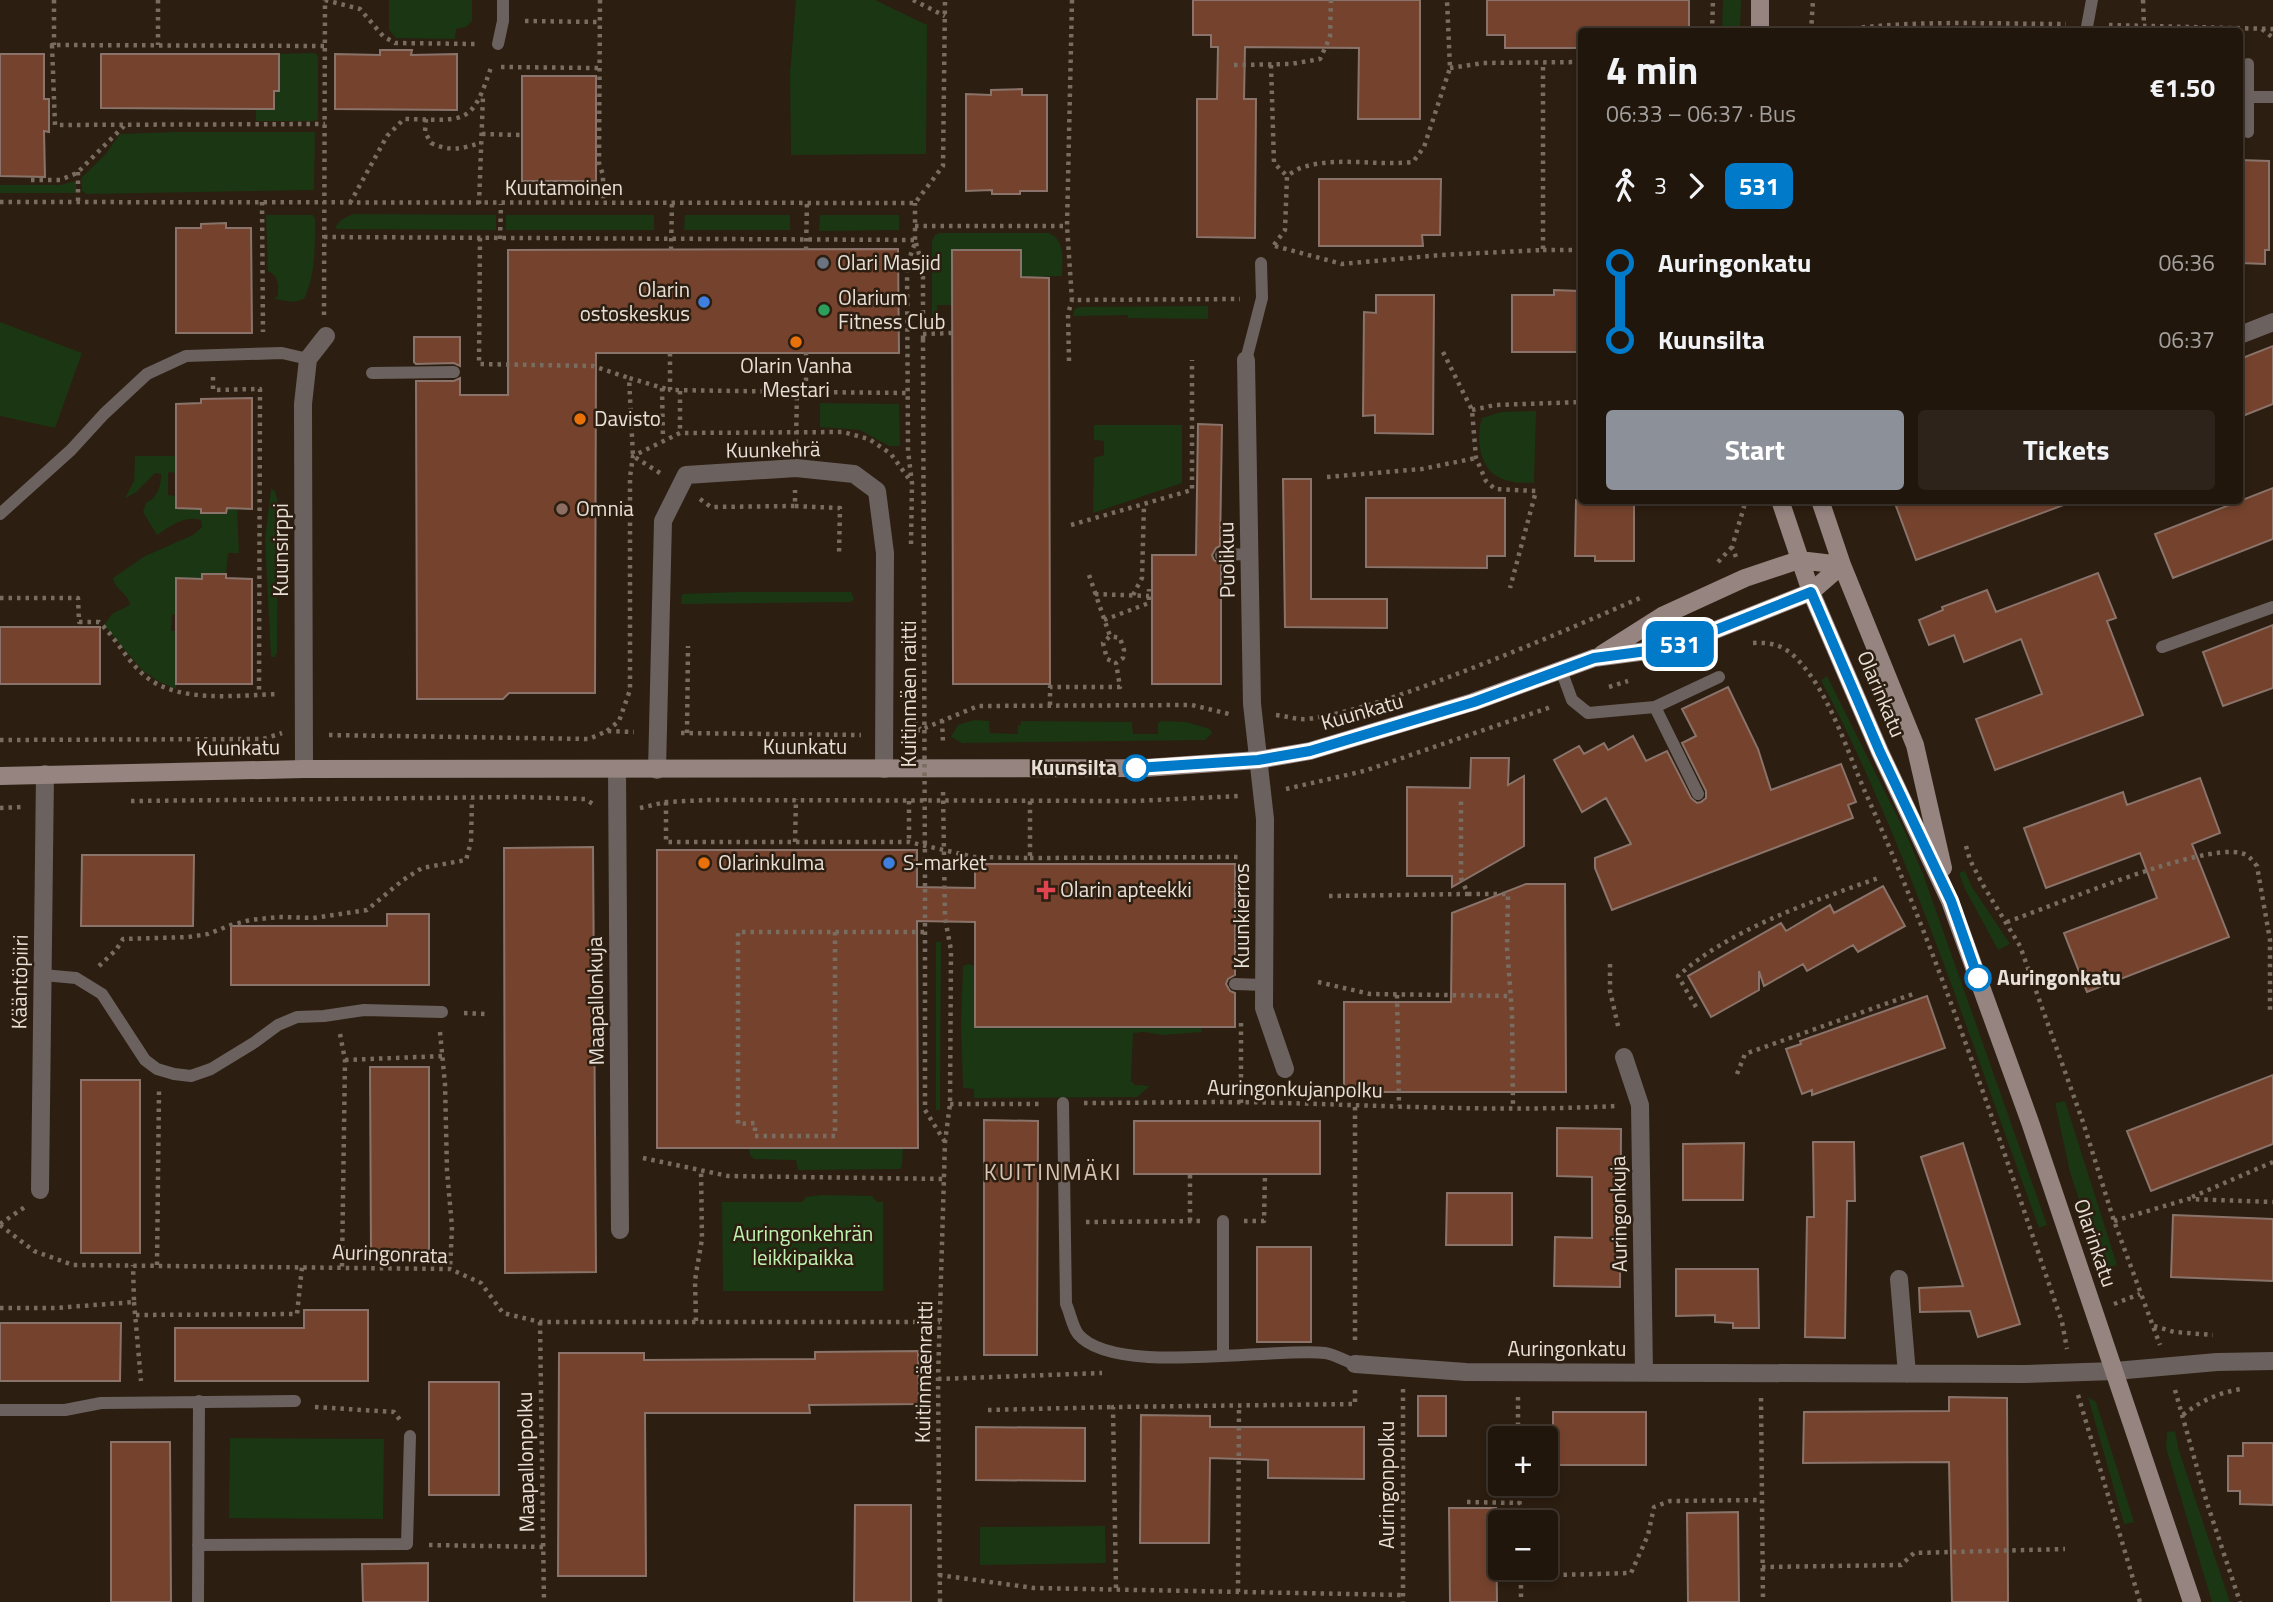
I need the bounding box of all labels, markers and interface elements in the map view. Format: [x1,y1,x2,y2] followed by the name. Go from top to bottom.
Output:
[1606,41,1698,99] text: 4 min
[2150,68,2215,107] text: €1.50
[1606,96,1796,131] text: 06:33 – 06:37 · Bus
[1606,167,1644,205] icon: walk
[1677,167,1715,205] icon: forward
[1654,168,1667,203] text: 3
[1739,168,1779,204] text: 531
[505,171,623,203] street label: Kuutamoinen
[1658,243,1811,282] text: Auringonkatu
[2158,245,2215,280] text: 06:36
[837,246,941,278] place label: Olari Masjid
[815,255,831,271] marker: Olari Masjid
[580,273,690,329] place label: Olarin ostoskeskus
[838,281,946,337] place label: Olarium Fitness Club
[696,294,712,310] marker: Olarin ostoskeskus
[816,302,832,318] marker: Olarium Fitness Club
[1658,320,1765,359] text: Kuunsilta
[2158,322,2215,357] text: 06:37
[788,334,804,350] marker: Olarin Vanha Mestari
[740,349,853,405] place label: Olarin Vanha Mestari
[594,402,661,434] place label: Davisto
[1606,410,1904,490] button: Start
[1918,410,2215,490] button: Tickets
[572,411,588,427] marker: Davisto
[725,432,821,466] street label: Kuunkehrä
[576,492,634,524] place label: Omnia
[554,501,570,517] marker: Omnia
[264,503,296,597] street label: Kuunsirppi
[1209,521,1243,599] street label: Puolikuu
[892,621,924,767] street label: Kuitinmäen raitti
[1640,621,1720,667] line badge: 531
[1660,626,1700,662] text: 531
[1849,645,1915,742] street label: Olarinkatu
[1317,684,1407,738] street label: Kuunkatu
[196,730,280,764] street label: Kuunkatu
[763,730,847,762] street label: Kuunkatu
[1031,751,1117,783] place label: Kuunsilta
[1123,755,1149,781] marker: Kuunsilta
[718,846,825,878] place label: Olarinkulma
[903,846,987,878] place label: S-market
[696,855,712,871] marker: Olarinkulma
[881,855,897,871] marker: S-market
[1225,863,1257,969] street label: Kuunkierros
[1060,873,1192,905] place label: Olarin apteekki
[1038,882,1054,898] marker: Olarin apteekki
[2,934,36,1030] street label: Kääntöpiiri
[578,936,612,1066] street label: Maapallonkuja
[1997,961,2121,993] place label: Auringonkatu
[1965,965,1991,991] marker: Auringonkatu
[1207,1070,1383,1106] street label: Auringonkujanpolku
[984,1154,1122,1189] district label: KUITINMÄKI
[1601,1155,1635,1272] street label: Auringonkuja
[2066,1194,2126,1291] street label: Olarinkatu
[733,1217,873,1273] park label: Auringonkehrän leikkipaikka
[332,1235,449,1271] street label: Auringonrata
[906,1301,940,1443] street label: Kuitinmäenraitti
[1507,1332,1627,1364] street label: Auringonkatu
[508,1391,542,1533] street label: Maapallonpolku
[1370,1421,1402,1549] street label: Auringonpolku
[1488,1426,1558,1580] map controls
[1488,1426,1558,1496] button: +
[1488,1510,1558,1580] button: −

